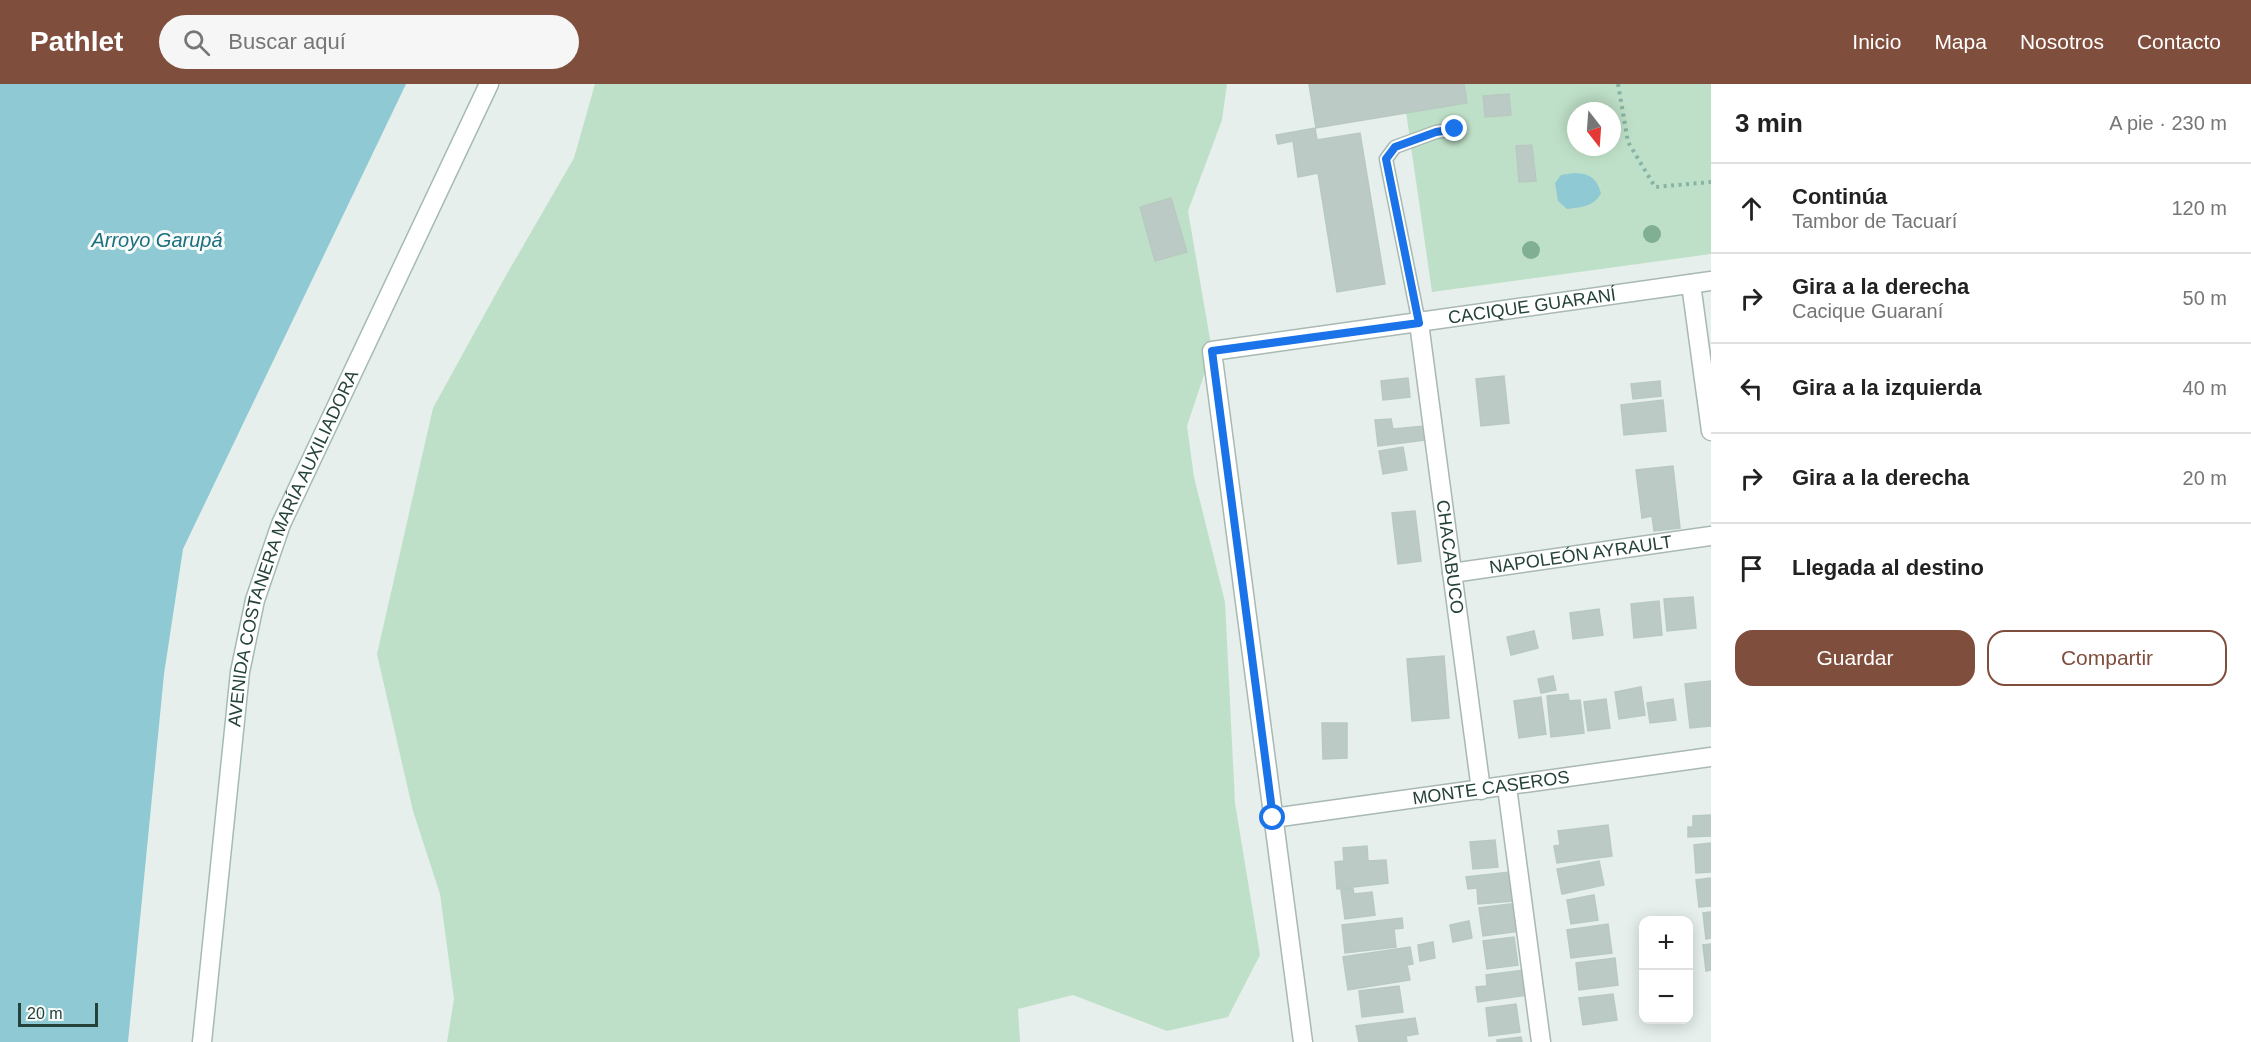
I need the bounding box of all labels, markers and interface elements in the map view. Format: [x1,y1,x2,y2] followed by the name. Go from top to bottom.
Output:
[159,15,579,69] search box
[30,26,123,57] text: Pathlet
[180,26,213,59] icon: search
[228,29,346,54] text: Buscar aquí
[1852,30,1901,53] text: Inicio
[1934,30,1987,53] text: Mapa
[2020,30,2104,53] text: Nosotros
[2137,30,2221,53] text: Contacto
[1567,102,1621,156] north arrow
[1735,108,1803,138] text: 3 min
[2109,112,2227,134] text: A pie · 230 m
[1441,115,1467,141] route end
[1792,184,1887,209] text: Continúa
[1735,192,1768,225] icon: ahead
[2171,197,2227,219] text: 120 m
[1792,210,1957,232] text: Tambor de Tacuarí
[90,229,223,251] water label: Arroyo Garupá
[1792,274,1969,299] text: Gira a la derecha
[1735,282,1768,315] icon: right
[1447,284,1617,328] street label: CACIQUE GUARANÍ
[2183,287,2227,309] text: 50 m
[1792,300,1943,322] text: Cacique Guaraní
[224,367,362,728] street label: AVENIDA COSTANERA MARÍA AUXILIADORA
[1735,372,1768,405] icon: left
[1792,375,1982,400] text: Gira a la izquierda
[2183,377,2227,399] text: 40 m
[1735,462,1768,495] icon: right
[1792,465,1969,490] text: Gira a la derecha
[2183,467,2227,489] text: 20 m
[1433,499,1468,615] street label: CHACABUCO
[1488,532,1673,578] street label: NAPOLEÓN AYRAULT
[1735,552,1768,585] icon: arrive
[1792,555,1984,580] text: Llegada al destino
[1735,630,1975,686] button: Guardar
[1987,630,2227,686] button: Compartir
[1411,767,1571,808] street label: MONTE CASEROS
[1259,804,1285,830] route start
[1639,916,1693,1024] map controls
[1639,916,1693,970] button: +
[1639,970,1693,1024] button: −
[18,1000,98,1028] scale bar
[27,1005,63,1022] text: 20 m

